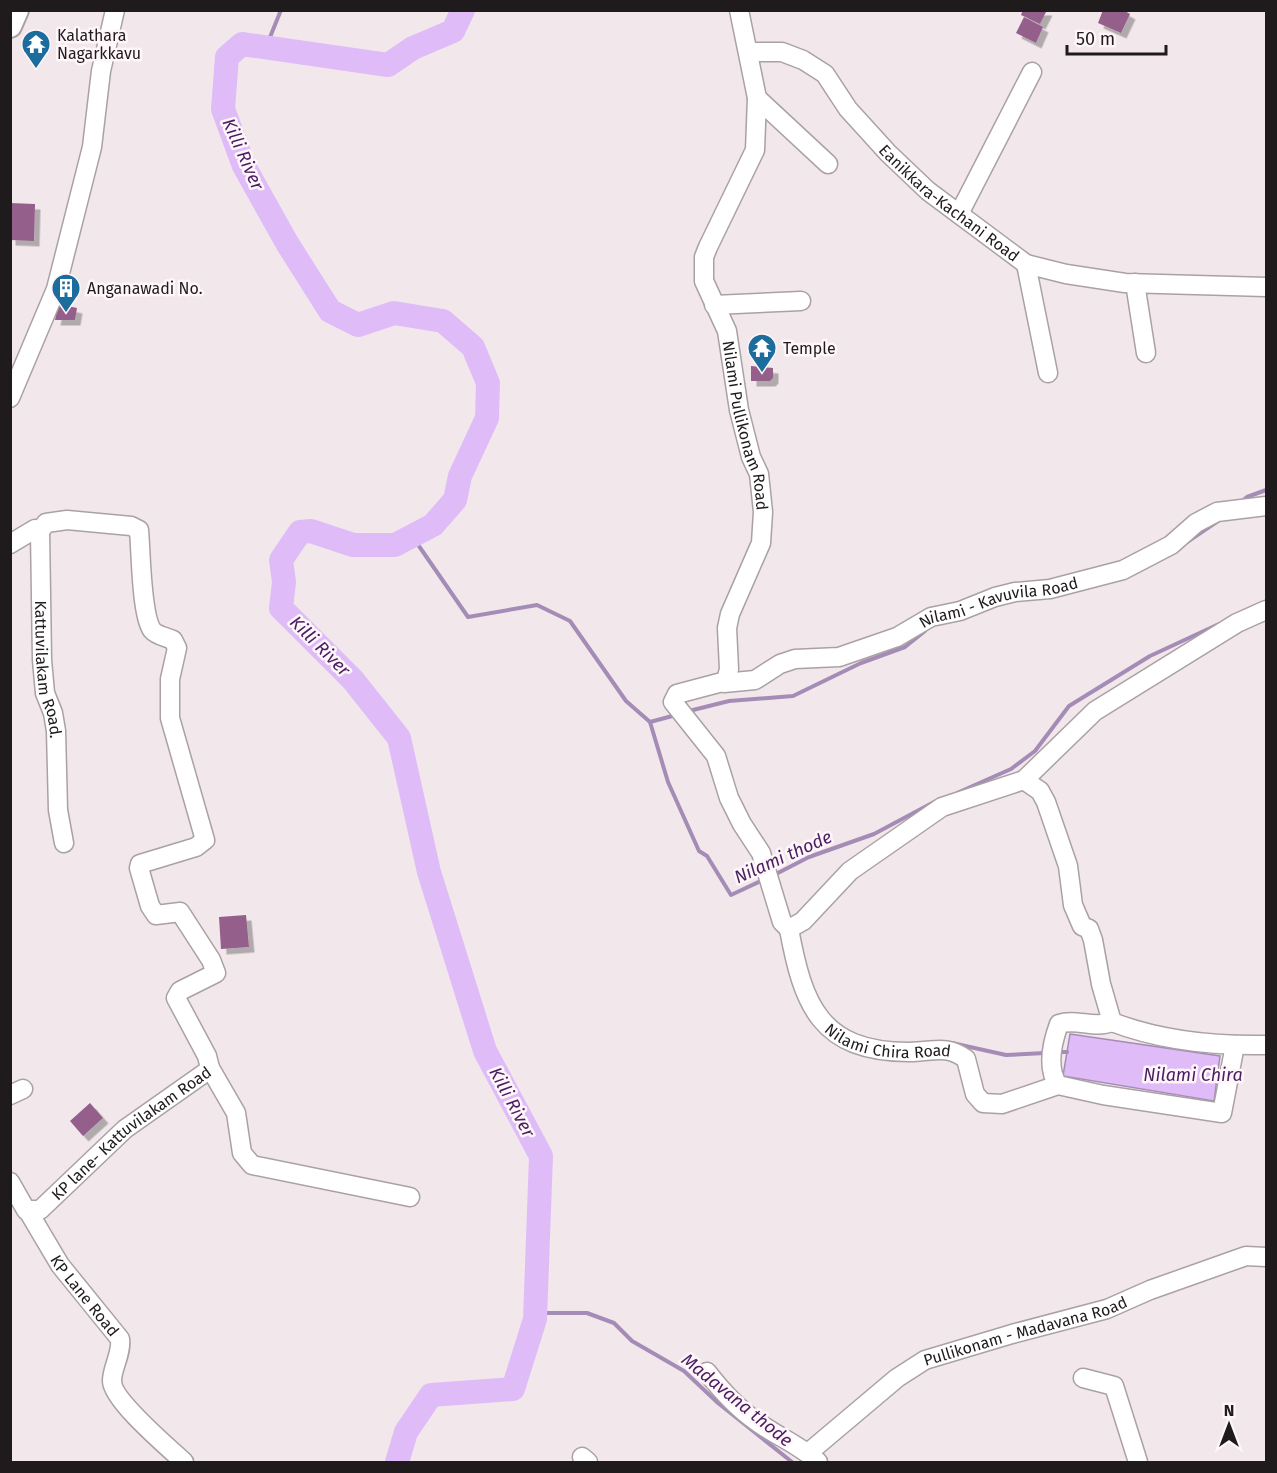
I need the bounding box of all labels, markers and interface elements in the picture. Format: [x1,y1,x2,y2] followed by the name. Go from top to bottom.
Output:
[1067,18,1166,56] scale bar
[57,26,141,63] place label: Kalathara Nagarkkavu
[20,28,52,70] temple icon: Kalathara Nagarkkavu
[1076,28,1115,50] text: 50 m
[217,115,269,194] water label: Killi River
[875,140,1023,265] street label: Eanikkara-Kachani Road
[50,272,82,314] building icon: Anganawadi No.
[87,279,203,298] place label: Anganawadi No.
[746,332,778,374] temple icon: Temple
[719,339,772,511] street label: Nilami Pullikonam Road
[783,339,836,358] place label: Temple
[915,573,1080,631] street label: Nilami - Kavuvila Road
[32,600,66,739] street label: Kattuvilakam Road.
[285,611,356,682] water label: Killi River
[731,826,835,888] water label: Nilami thode
[821,1019,952,1062] street label: Nilami Chira Road
[47,1062,215,1204] street label: KP lane- Kattuvilakam Road
[484,1063,540,1142] water label: Killi River
[1143,1064,1243,1086] water label: Nilami Chira
[47,1251,123,1340] street label: KP Lane Road
[921,1292,1130,1369] street label: Pullikonam - Madavana Road
[677,1349,797,1451] water label: Madavana thode
[1199,1395,1259,1455] north arrow
[1224,1401,1234,1420] text: N

